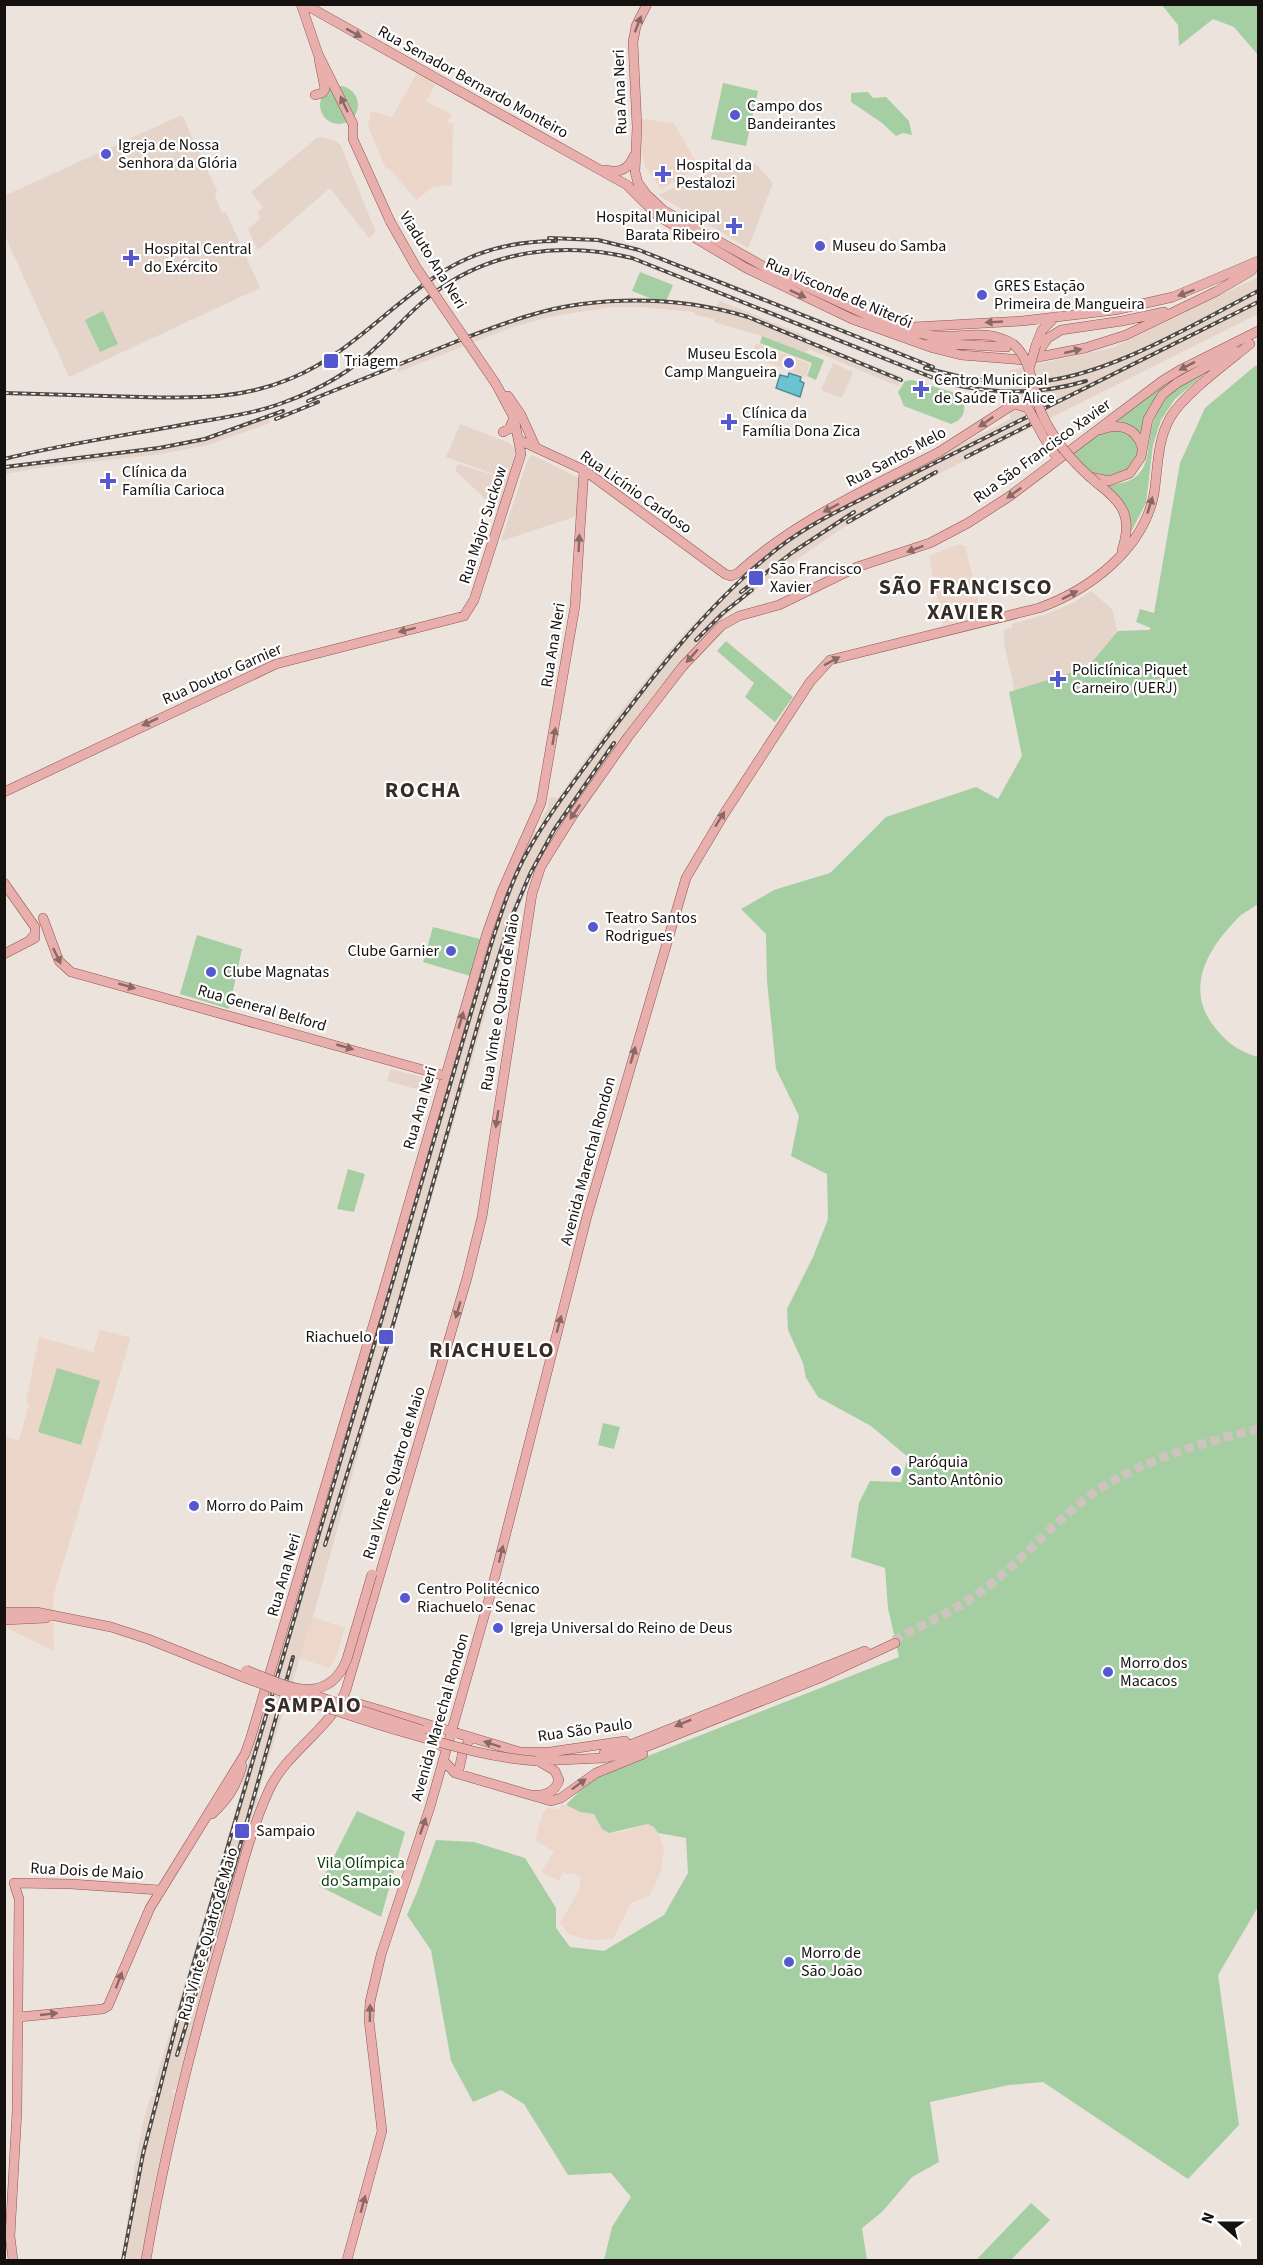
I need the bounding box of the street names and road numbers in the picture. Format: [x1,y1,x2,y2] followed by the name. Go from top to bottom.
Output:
[374,20,572,144] street label: Rua Senador Bernardo Monteiro
[608,49,632,135] street label: Rua Ana Neri
[394,207,472,313] street label: Viaduto Ana Neri
[762,252,916,334] street label: Rua Visconde de Niterói
[969,393,1116,508] street label: Rua São Francisco Xavier
[842,421,950,493] street label: Rua Santos Melo
[576,445,696,539] street label: Rua Licínio Cardoso
[454,463,513,587] street label: Rua Major Suckow
[535,601,571,689] street label: Rua Ana Neri
[159,638,286,710] street label: Rua Doutor Garnier
[475,912,525,1092] street label: Rua Vinte e Quatro de Maio
[195,979,329,1037] street label: Rua General Belford
[398,1064,442,1152] street label: Rua Ana Neri
[555,1074,621,1248] street label: Avenida Marechal Rondon
[357,1384,431,1562] street label: Rua Vinte e Quatro de Maio
[262,1531,306,1619] street label: Rua Ana Neri
[405,1630,475,1804] street label: Avenida Marechal Rondon
[536,1712,634,1748] street label: Rua São Paulo
[173,1845,243,2023] street label: Rua Vinte e Quatro de Maio
[30,1857,144,1885] street label: Rua Dois de Maio

